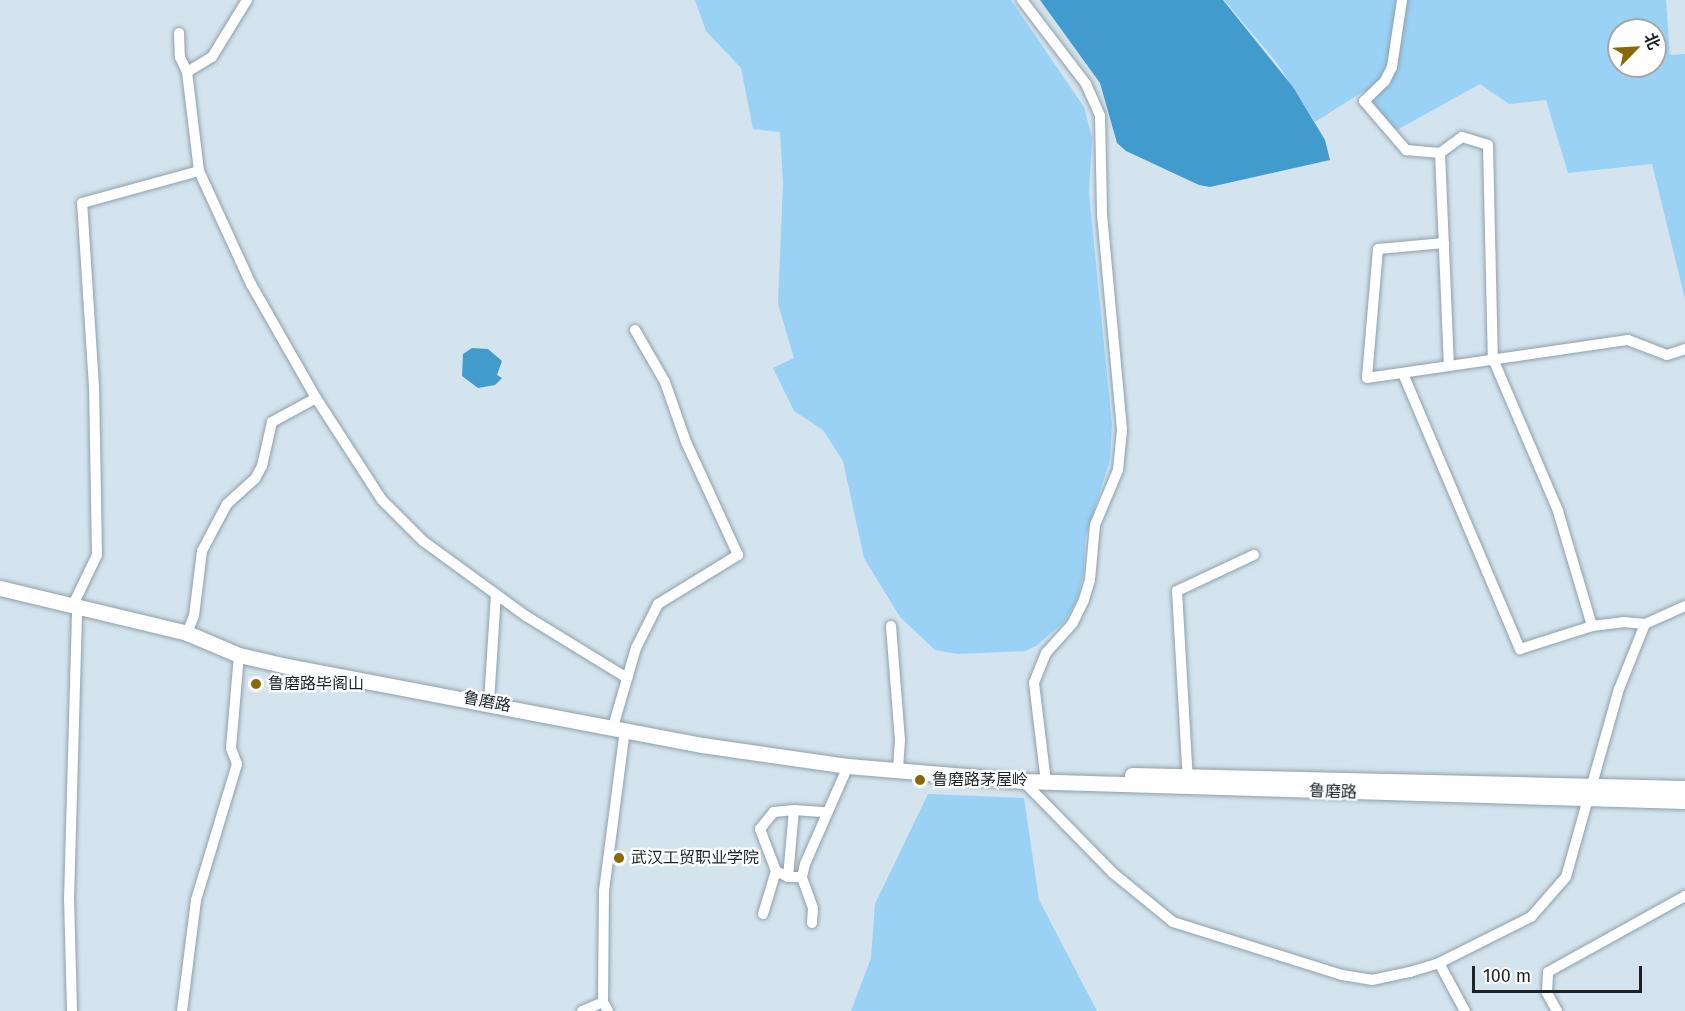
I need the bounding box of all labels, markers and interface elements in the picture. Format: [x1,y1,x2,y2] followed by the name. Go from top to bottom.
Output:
[1607,18,1667,78] north arrow
[1640,30,1664,52] text: 北
[268,674,364,694] place label: 鲁磨路毕阁山
[249,677,263,691] marker: 鲁磨路毕阁山
[462,688,512,716] street label: 鲁磨路
[932,770,1028,790] place label: 鲁磨路茅屋岭
[913,773,927,787] marker: 鲁磨路茅屋岭
[1309,782,1357,802] street label: 鲁磨路
[631,848,759,868] place label: 武汉工贸职业学院
[612,851,626,865] marker: 武汉工贸职业学院
[1475,954,1644,992] scale bar
[1483,965,1531,987] text: 100 m

